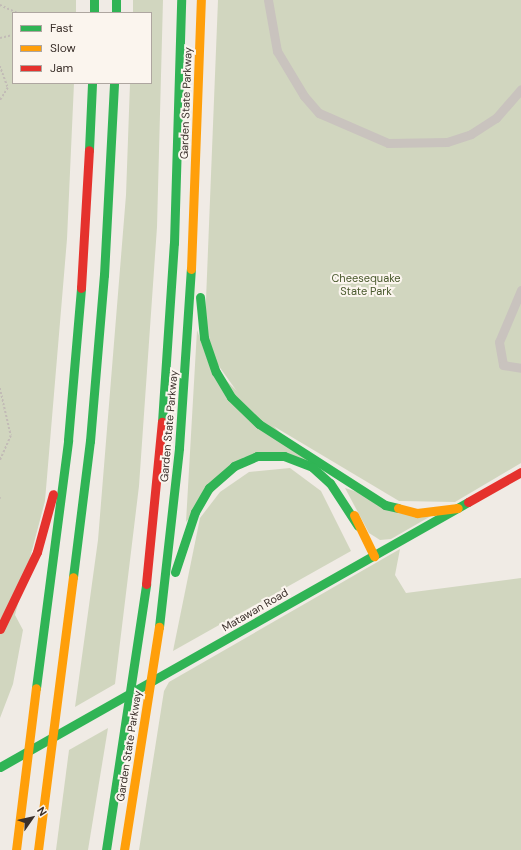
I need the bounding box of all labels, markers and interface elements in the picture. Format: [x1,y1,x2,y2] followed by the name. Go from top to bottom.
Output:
[12,12,152,84] legend
[50,20,73,36] text: Fast
[50,40,76,56] text: Slow
[177,47,195,159] street label: Garden State Parkway
[50,60,73,76] text: Jam
[331,272,401,298] park label: Cheesequake State Park
[158,369,180,483] street label: Garden State Parkway
[220,586,290,634] street label: Matawan Road
[114,690,144,802] street label: Garden State Parkway
[12,798,52,838] north arrow
[34,804,50,819] text: N

